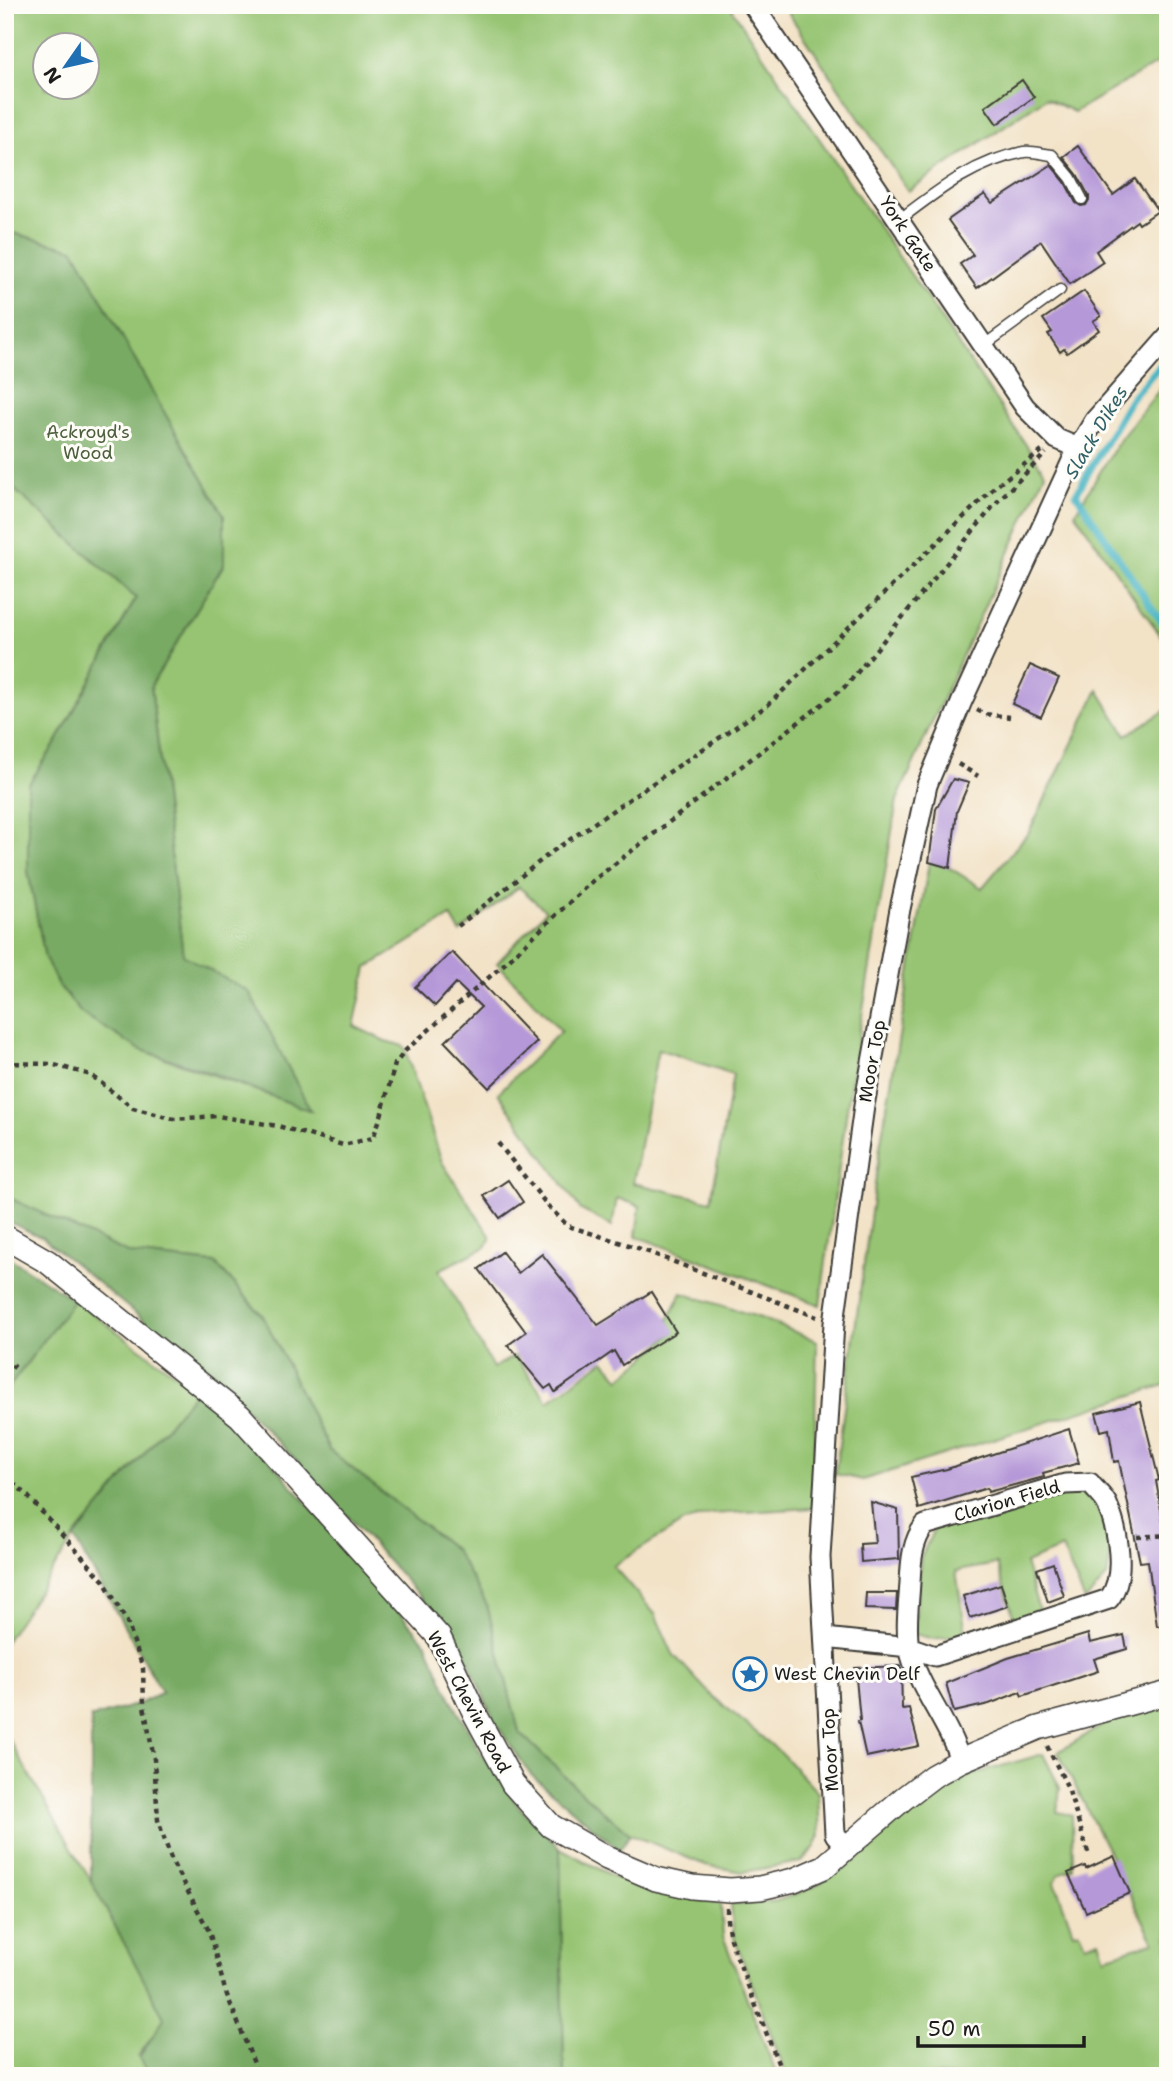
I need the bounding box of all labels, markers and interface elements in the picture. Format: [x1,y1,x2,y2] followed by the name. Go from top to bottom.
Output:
[32,32,102,102] north arrow
[38,62,67,88] text: N
[874,192,942,276] street label: York Gate
[1058,381,1134,483] water label: Slack Dikes
[46,420,130,465] park label: Ackroyd's Wood
[853,1018,891,1104] street label: Moor Top
[951,1474,1063,1528] street label: Clarion Field
[421,1627,517,1777] street label: West Chevin Road
[731,1655,769,1693] place icon: West Chevin Delf
[774,1662,920,1686] place label: West Chevin Delf
[816,1708,844,1792] street label: Moor Top
[918,2004,1084,2048] scale bar
[928,2015,981,2043] text: 50 m

